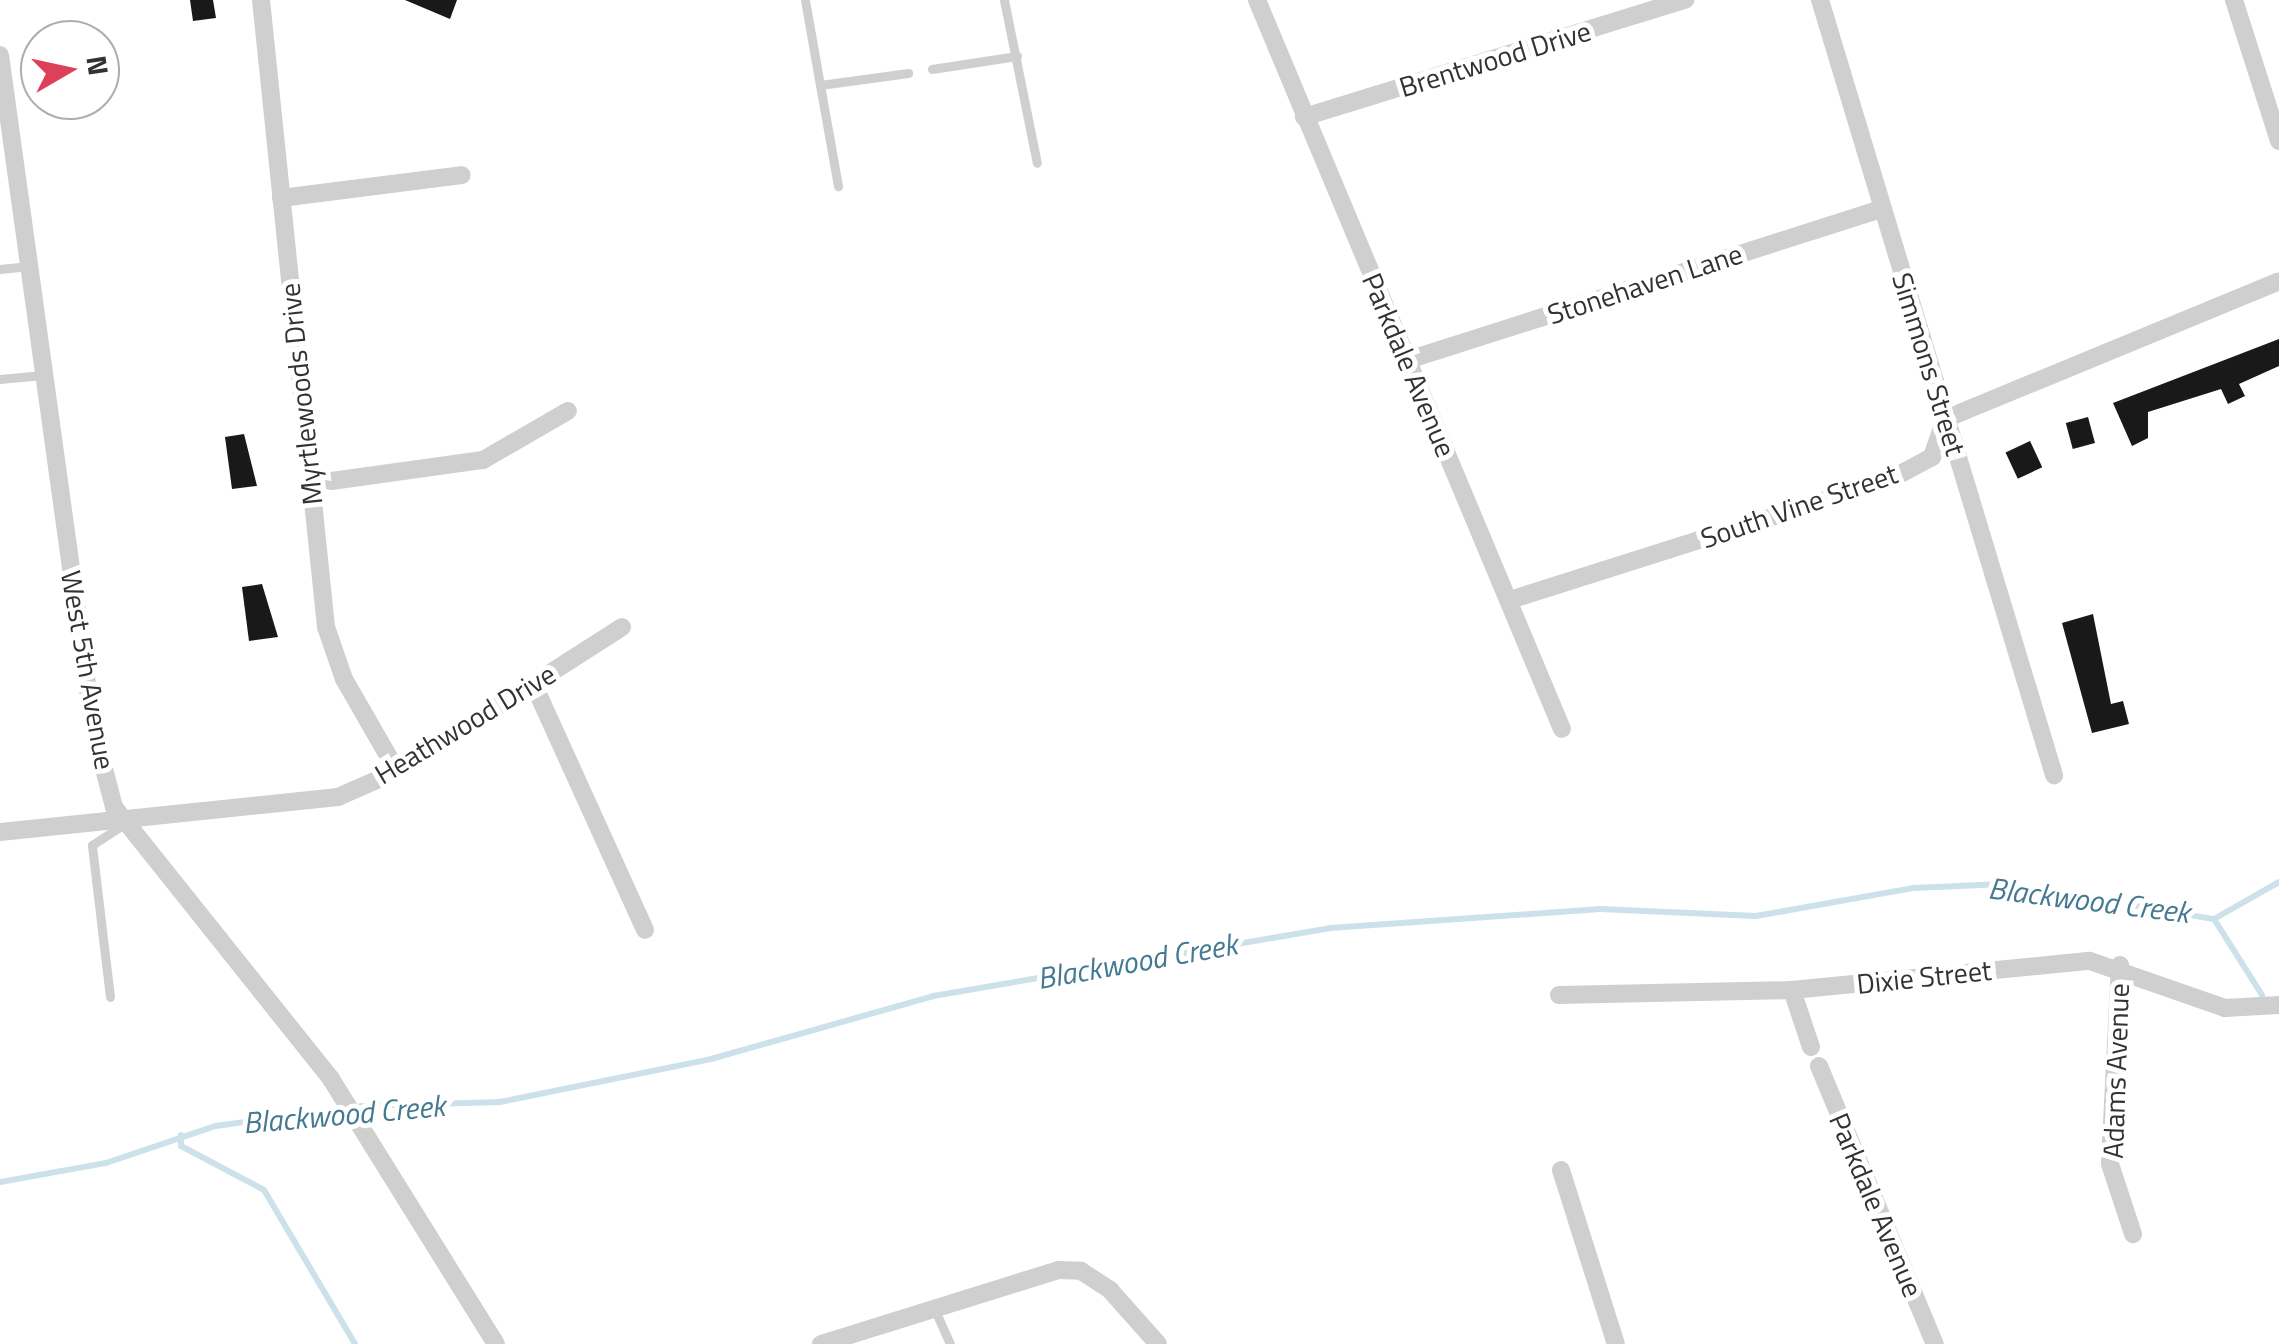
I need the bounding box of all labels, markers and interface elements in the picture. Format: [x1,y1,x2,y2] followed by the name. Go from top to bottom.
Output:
[1395,14,1595,104] street label: Brentwood Drive
[20,20,120,120] north arrow
[75,53,121,78] text: N
[1543,237,1747,331] street label: Stonehaven Lane
[1355,268,1463,462] street label: Parkdale Avenue
[1885,269,1973,459] street label: Simmons Street
[273,281,329,507] street label: Myrtlewoods Drive
[1696,457,1902,555] street label: South Vine Street
[54,568,122,772] street label: West 5th Avenue
[369,657,561,791] street label: Heathwood Drive
[1986,870,2192,930] water label: Blackwood Creek
[1034,926,1240,996] water label: Blackwood Creek
[1855,953,1993,1001] street label: Dixie Street
[2096,983,2136,1159] street label: Adams Avenue
[242,1087,446,1141] water label: Blackwood Creek
[1822,1108,1930,1302] street label: Parkdale Avenue

